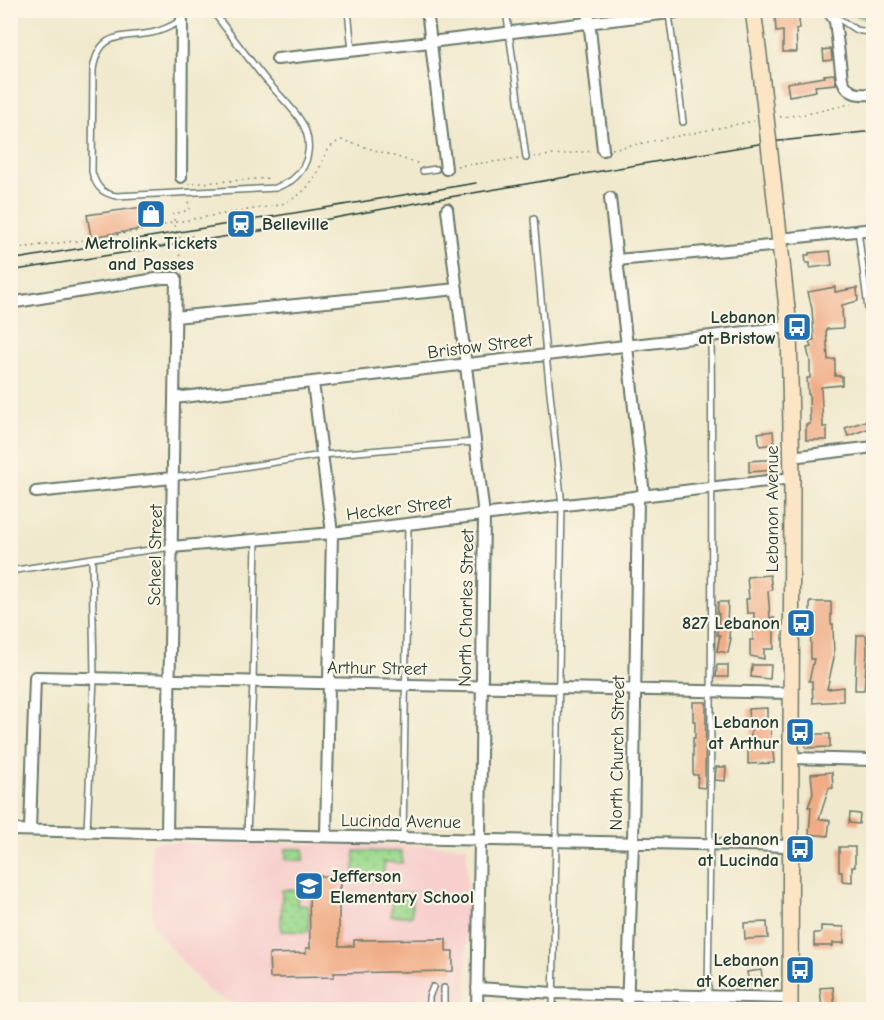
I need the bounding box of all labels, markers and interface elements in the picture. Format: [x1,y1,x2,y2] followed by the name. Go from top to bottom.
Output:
[135,198,167,230] shop icon: Metrolink Tickets and Passes
[225,208,257,240] station icon: Belleville
[262,214,329,235] place label: Belleville
[85,233,217,275] place label: Metrolink Tickets and Passes
[698,307,776,349] place label: Lebanon at Bristow
[781,311,813,343] bus stop icon: Lebanon at Bristow
[426,330,535,363] street label: Bristow Street
[762,446,783,572] street label: Lebanon Avenue
[345,491,454,525] street label: Hecker Street
[144,503,167,606] street label: Scheel Street
[455,528,478,687] street label: North Charles Street
[785,607,817,639] bus stop icon: 827 Lebanon
[682,613,780,634] place label: 827 Lebanon
[327,657,428,680] street label: Arthur Street
[606,674,629,831] street label: North Church Street
[708,712,780,754] place label: Lebanon at Arthur
[784,716,816,748] bus stop icon: Lebanon at Arthur
[341,810,461,833] street label: Lucinda Avenue
[698,829,779,871] place label: Lebanon at Lucinda
[784,833,816,865] bus stop icon: Lebanon at Lucinda
[330,866,474,908] place label: Jefferson Elementary School
[293,870,325,902] school or university icon: Jefferson Elementary School
[696,950,780,992] place label: Lebanon at Koerner
[784,954,816,986] bus stop icon: Lebanon at Koerner

